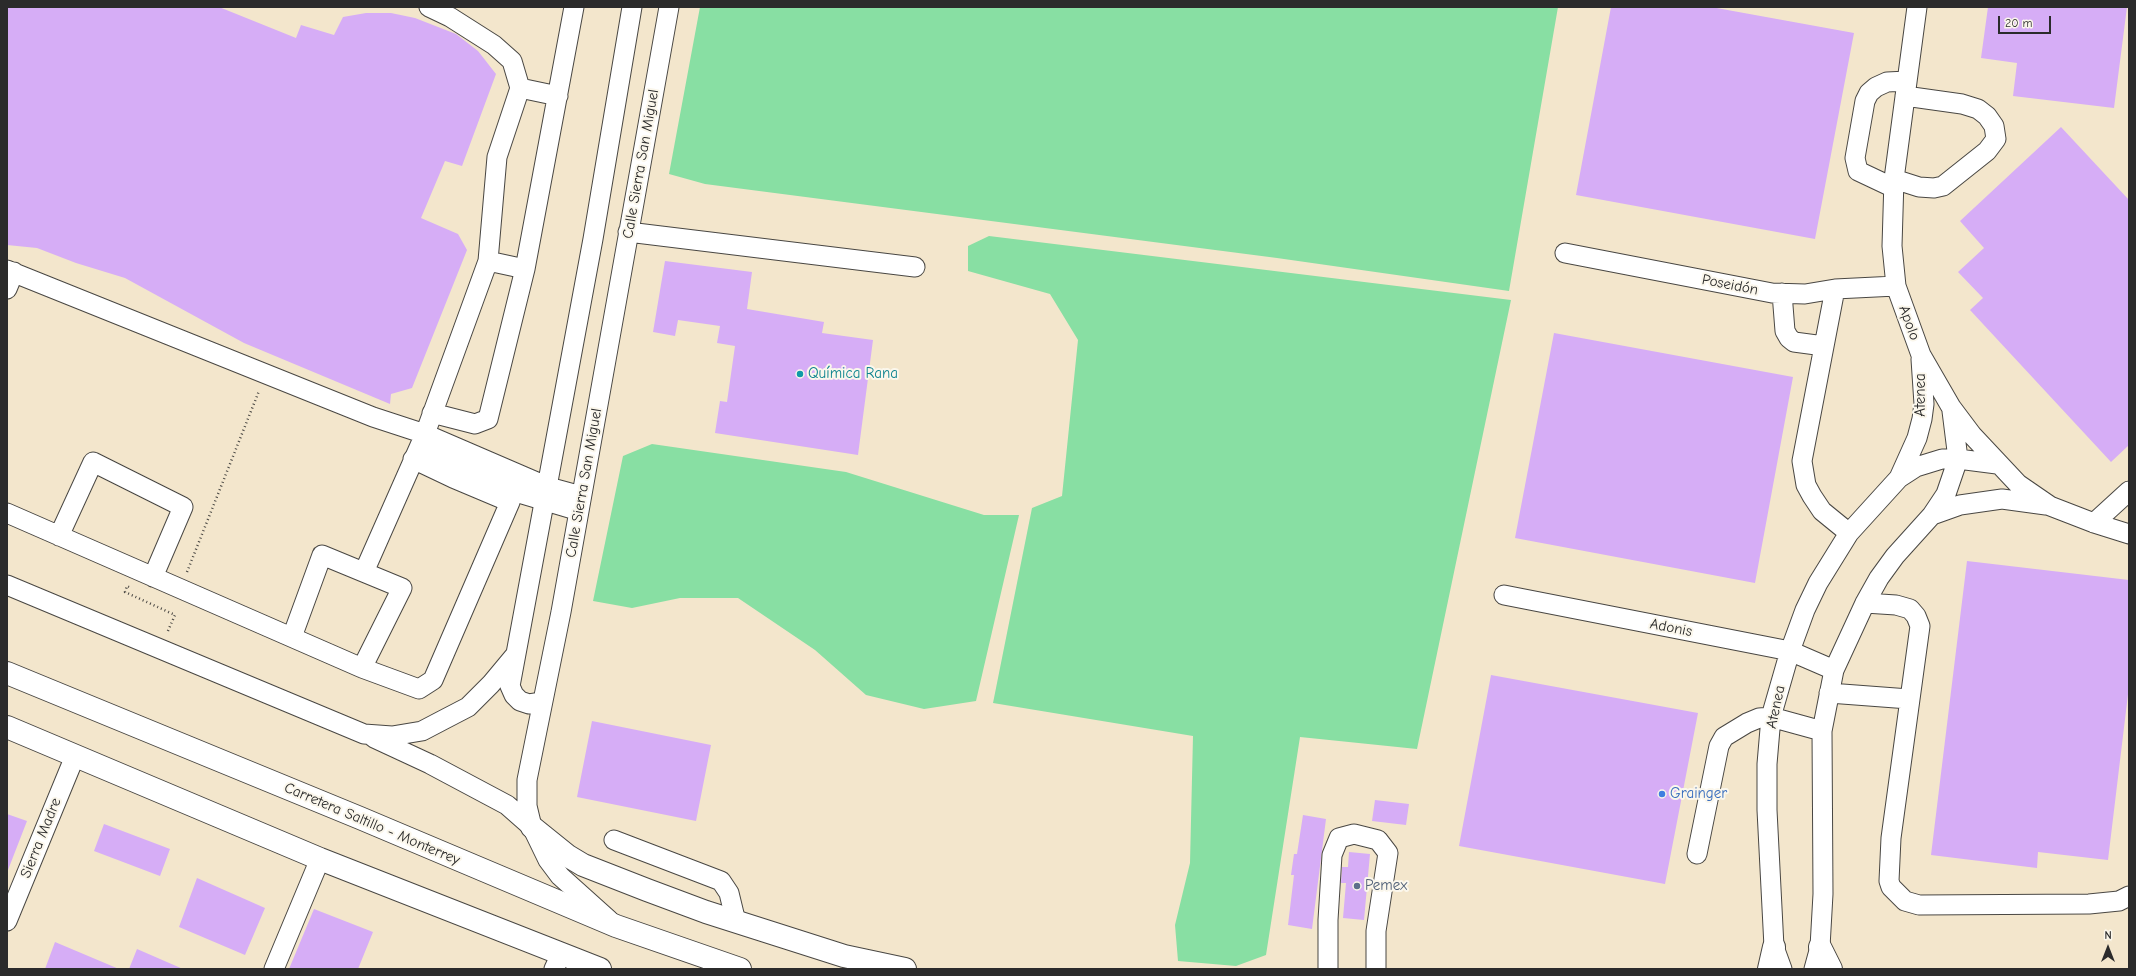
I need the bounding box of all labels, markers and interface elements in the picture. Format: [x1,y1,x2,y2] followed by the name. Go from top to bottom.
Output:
[2000,8,2053,34] scale bar
[2005,16,2033,30] text: 20 m
[619,88,663,240] street label: Calle Sierra San Miguel
[1700,271,1760,299] street label: Poseidón
[1894,303,1924,343] street label: Apolo
[808,365,898,383] place label: Química Rana
[795,369,805,379] marker: Química Rana
[1912,373,1930,417] street label: Atenea
[562,407,606,559] street label: Calle Sierra San Miguel
[1648,615,1694,641] street label: Adonis
[1763,684,1789,730] street label: Atenea
[281,779,463,869] street label: Carretera Saltillo - Monterrey
[1670,785,1727,803] place label: Grainger
[1657,789,1667,799] marker: Grainger
[17,795,65,881] street label: Sierra Madre
[1365,877,1407,895] place label: Pemex
[1352,881,1362,891] marker: Pemex
[2088,928,2128,968] north arrow
[2104,929,2112,942] text: N

